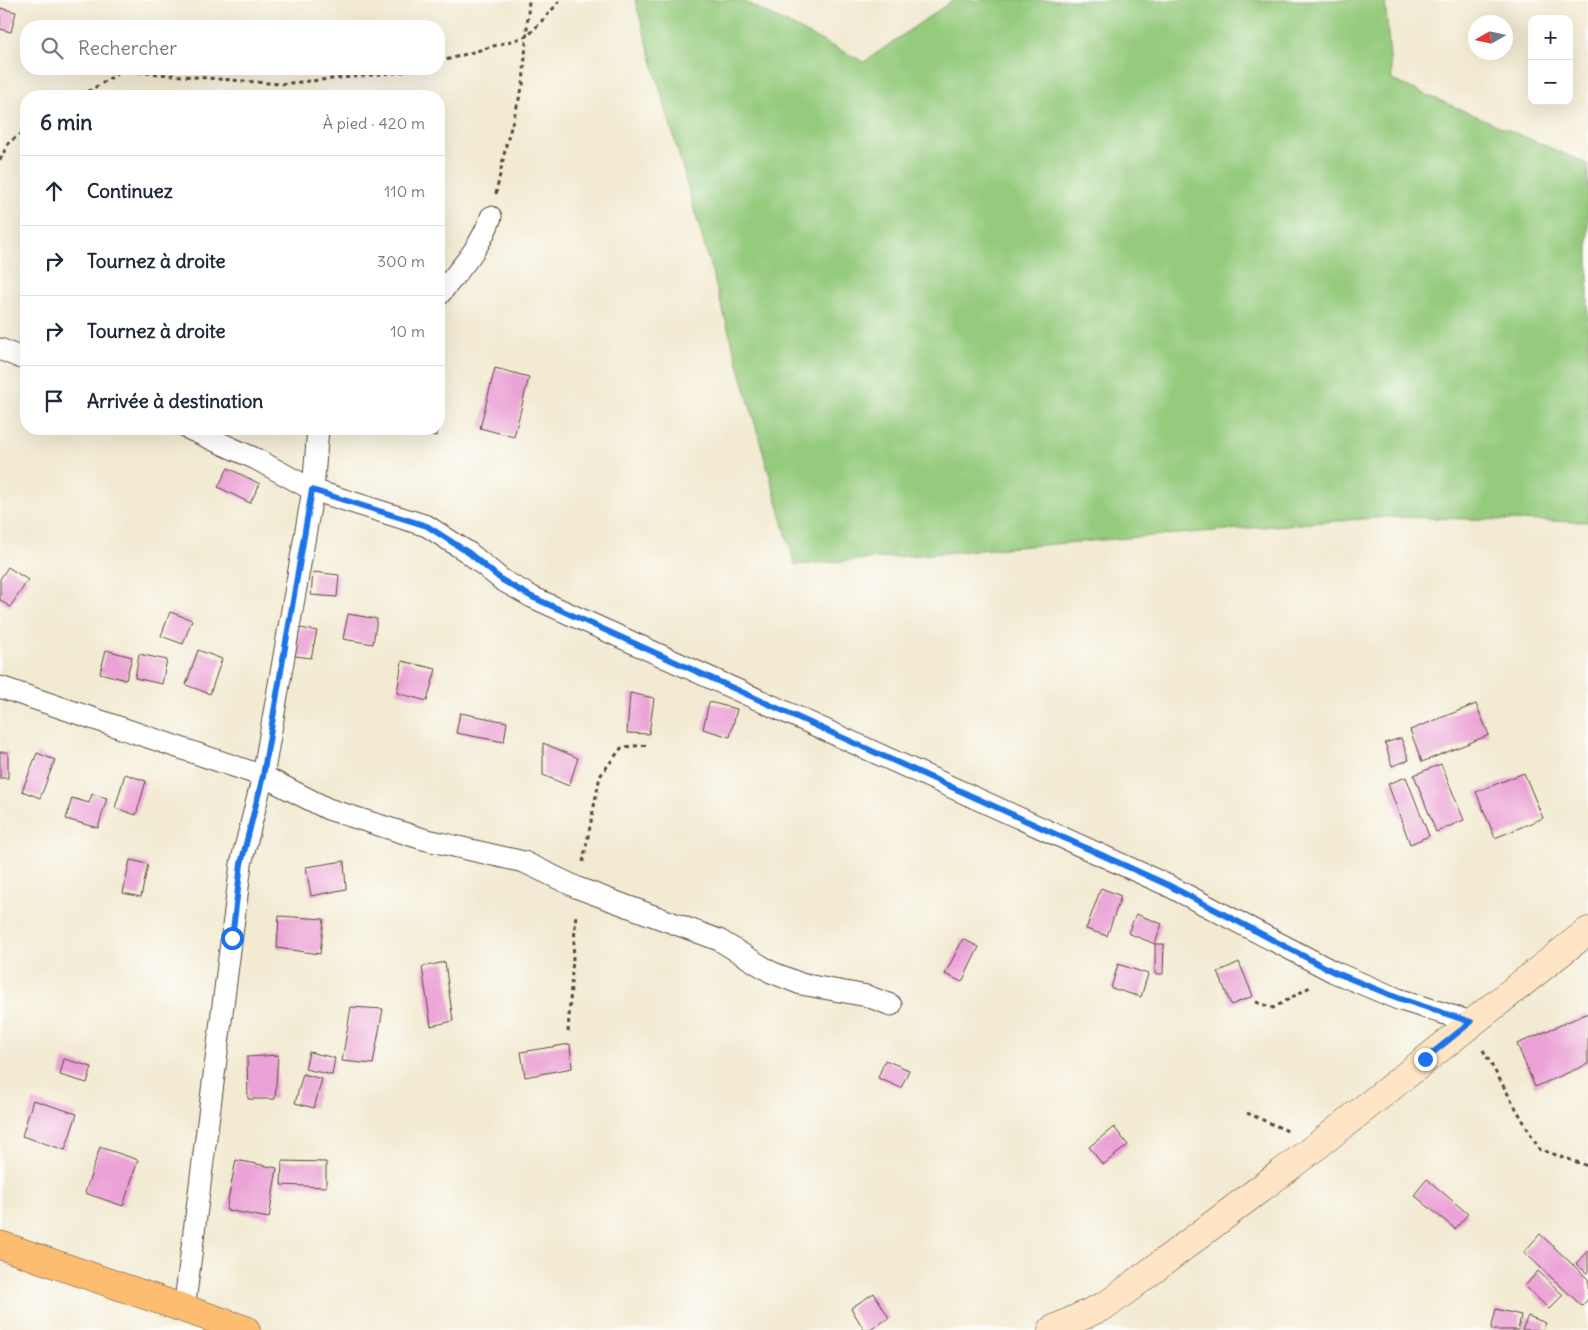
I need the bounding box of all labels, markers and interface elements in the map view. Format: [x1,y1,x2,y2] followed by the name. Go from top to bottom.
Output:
[1468,15,1513,60] north arrow
[1528,15,1573,105] map controls
[1528,15,1573,60] button: +
[20,20,445,75] search box
[38,34,66,62] icon: search
[78,36,177,60] text: Rechercher
[1528,60,1573,105] button: −
[40,109,92,136] text: 6 min
[323,113,425,133] text: À pied · 420 m
[40,177,68,205] icon: ahead
[87,179,173,203] text: Continuez
[384,181,425,201] text: 110 m
[40,247,68,275] icon: right
[87,249,226,273] text: Tournez à droite
[377,251,425,271] text: 300 m
[40,317,68,345] icon: right
[87,319,226,343] text: Tournez à droite
[390,321,425,341] text: 10 m
[40,387,68,415] icon: arrive
[87,389,263,413] text: Arrivée à destination
[221,927,244,950] route start
[1414,1048,1437,1071] route end

